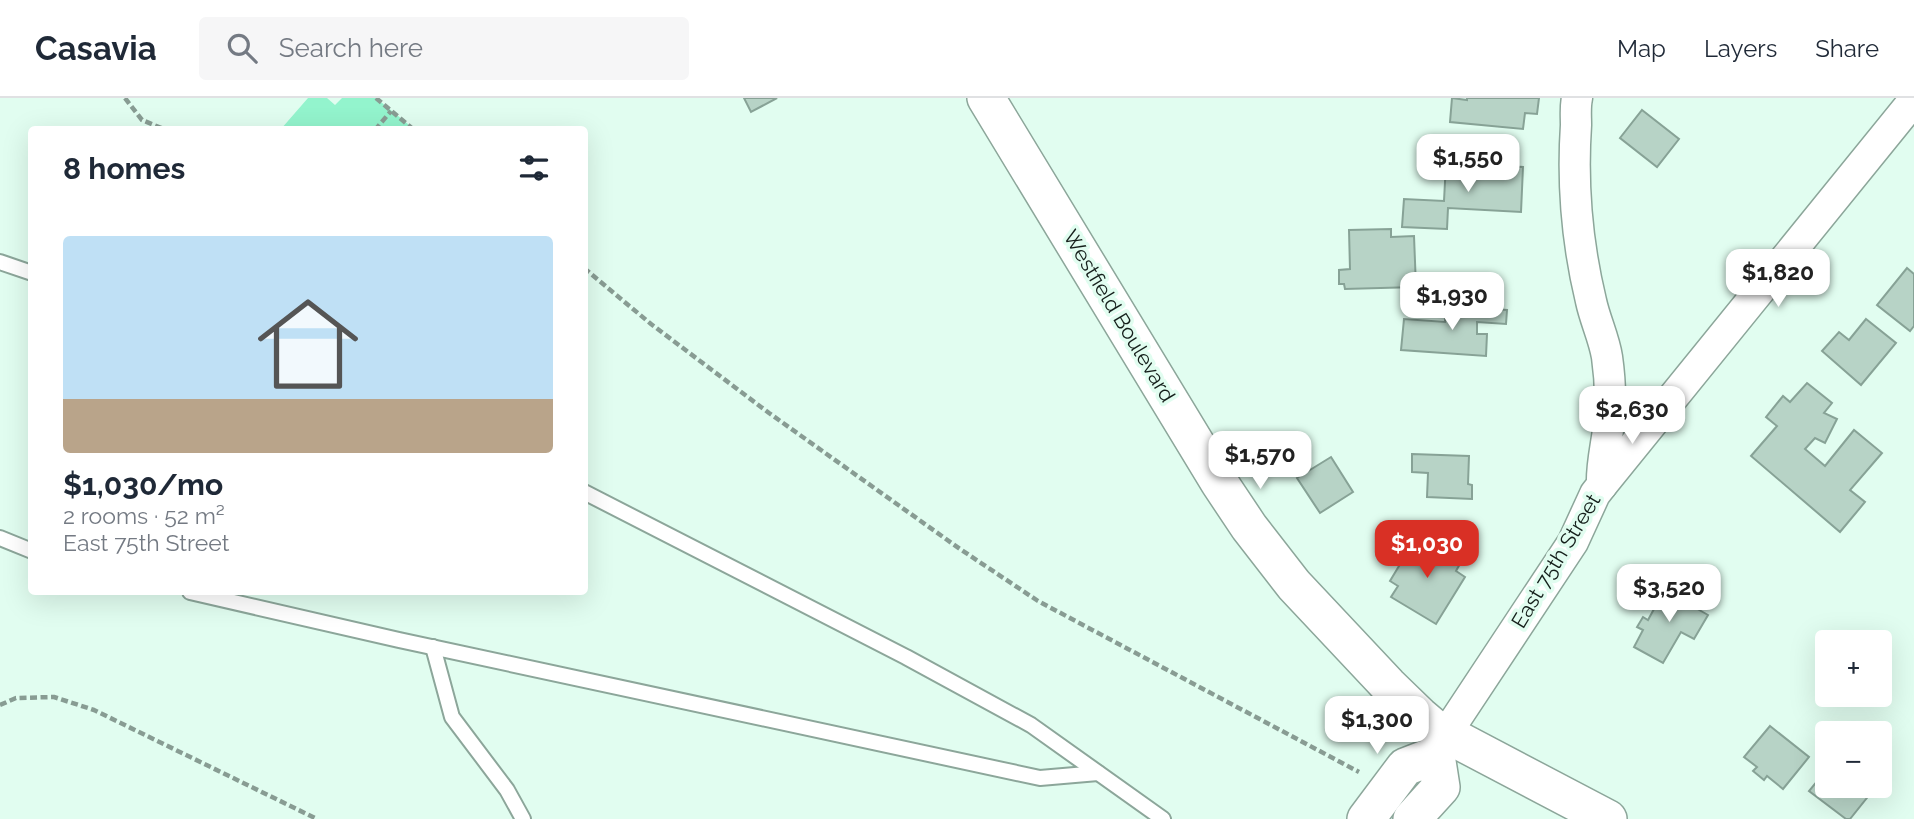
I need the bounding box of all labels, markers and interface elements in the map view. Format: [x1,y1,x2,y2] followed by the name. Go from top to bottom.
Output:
[199,17,689,80] search box
[35,29,157,68] text: Casavia
[223,29,261,67] icon: search
[279,33,423,63] text: Search here
[1617,34,1666,63] text: Map
[1704,34,1777,63] text: Layers
[1815,34,1879,63] text: Share
[1411,134,1525,194] pin: $1,550
[1433,143,1503,170] text: $1,550
[515,149,553,187] icon: filters
[63,151,185,186] text: 8 homes
[1058,225,1181,406] street label: Westfield Boulevard
[1721,250,1835,309] pin: $1,820
[1742,258,1814,285] text: $1,820
[1395,272,1509,332] pin: $1,930
[245,281,371,407] icon: home
[1416,281,1488,308] text: $1,930
[1575,386,1689,446] pin: $2,630
[1595,395,1669,422] text: $2,630
[1203,432,1317,491] pin: $1,570
[1224,440,1296,467] text: $1,570
[63,467,223,502] text: $1,030/mo
[1506,489,1605,632] street label: East 75th Street
[63,502,225,529] text: 2 rooms · 52 m²
[1370,520,1484,580] pin: $1,030
[63,529,229,556] text: East 75th Street
[1391,529,1463,556] text: $1,030
[1612,564,1726,624] pin: $3,520
[1633,573,1705,600] text: $3,520
[1815,630,1892,798] map controls
[1815,630,1892,707] button: +
[1320,696,1434,756] pin: $1,300
[1341,705,1413,732] text: $1,300
[1815,721,1892,798] button: −

